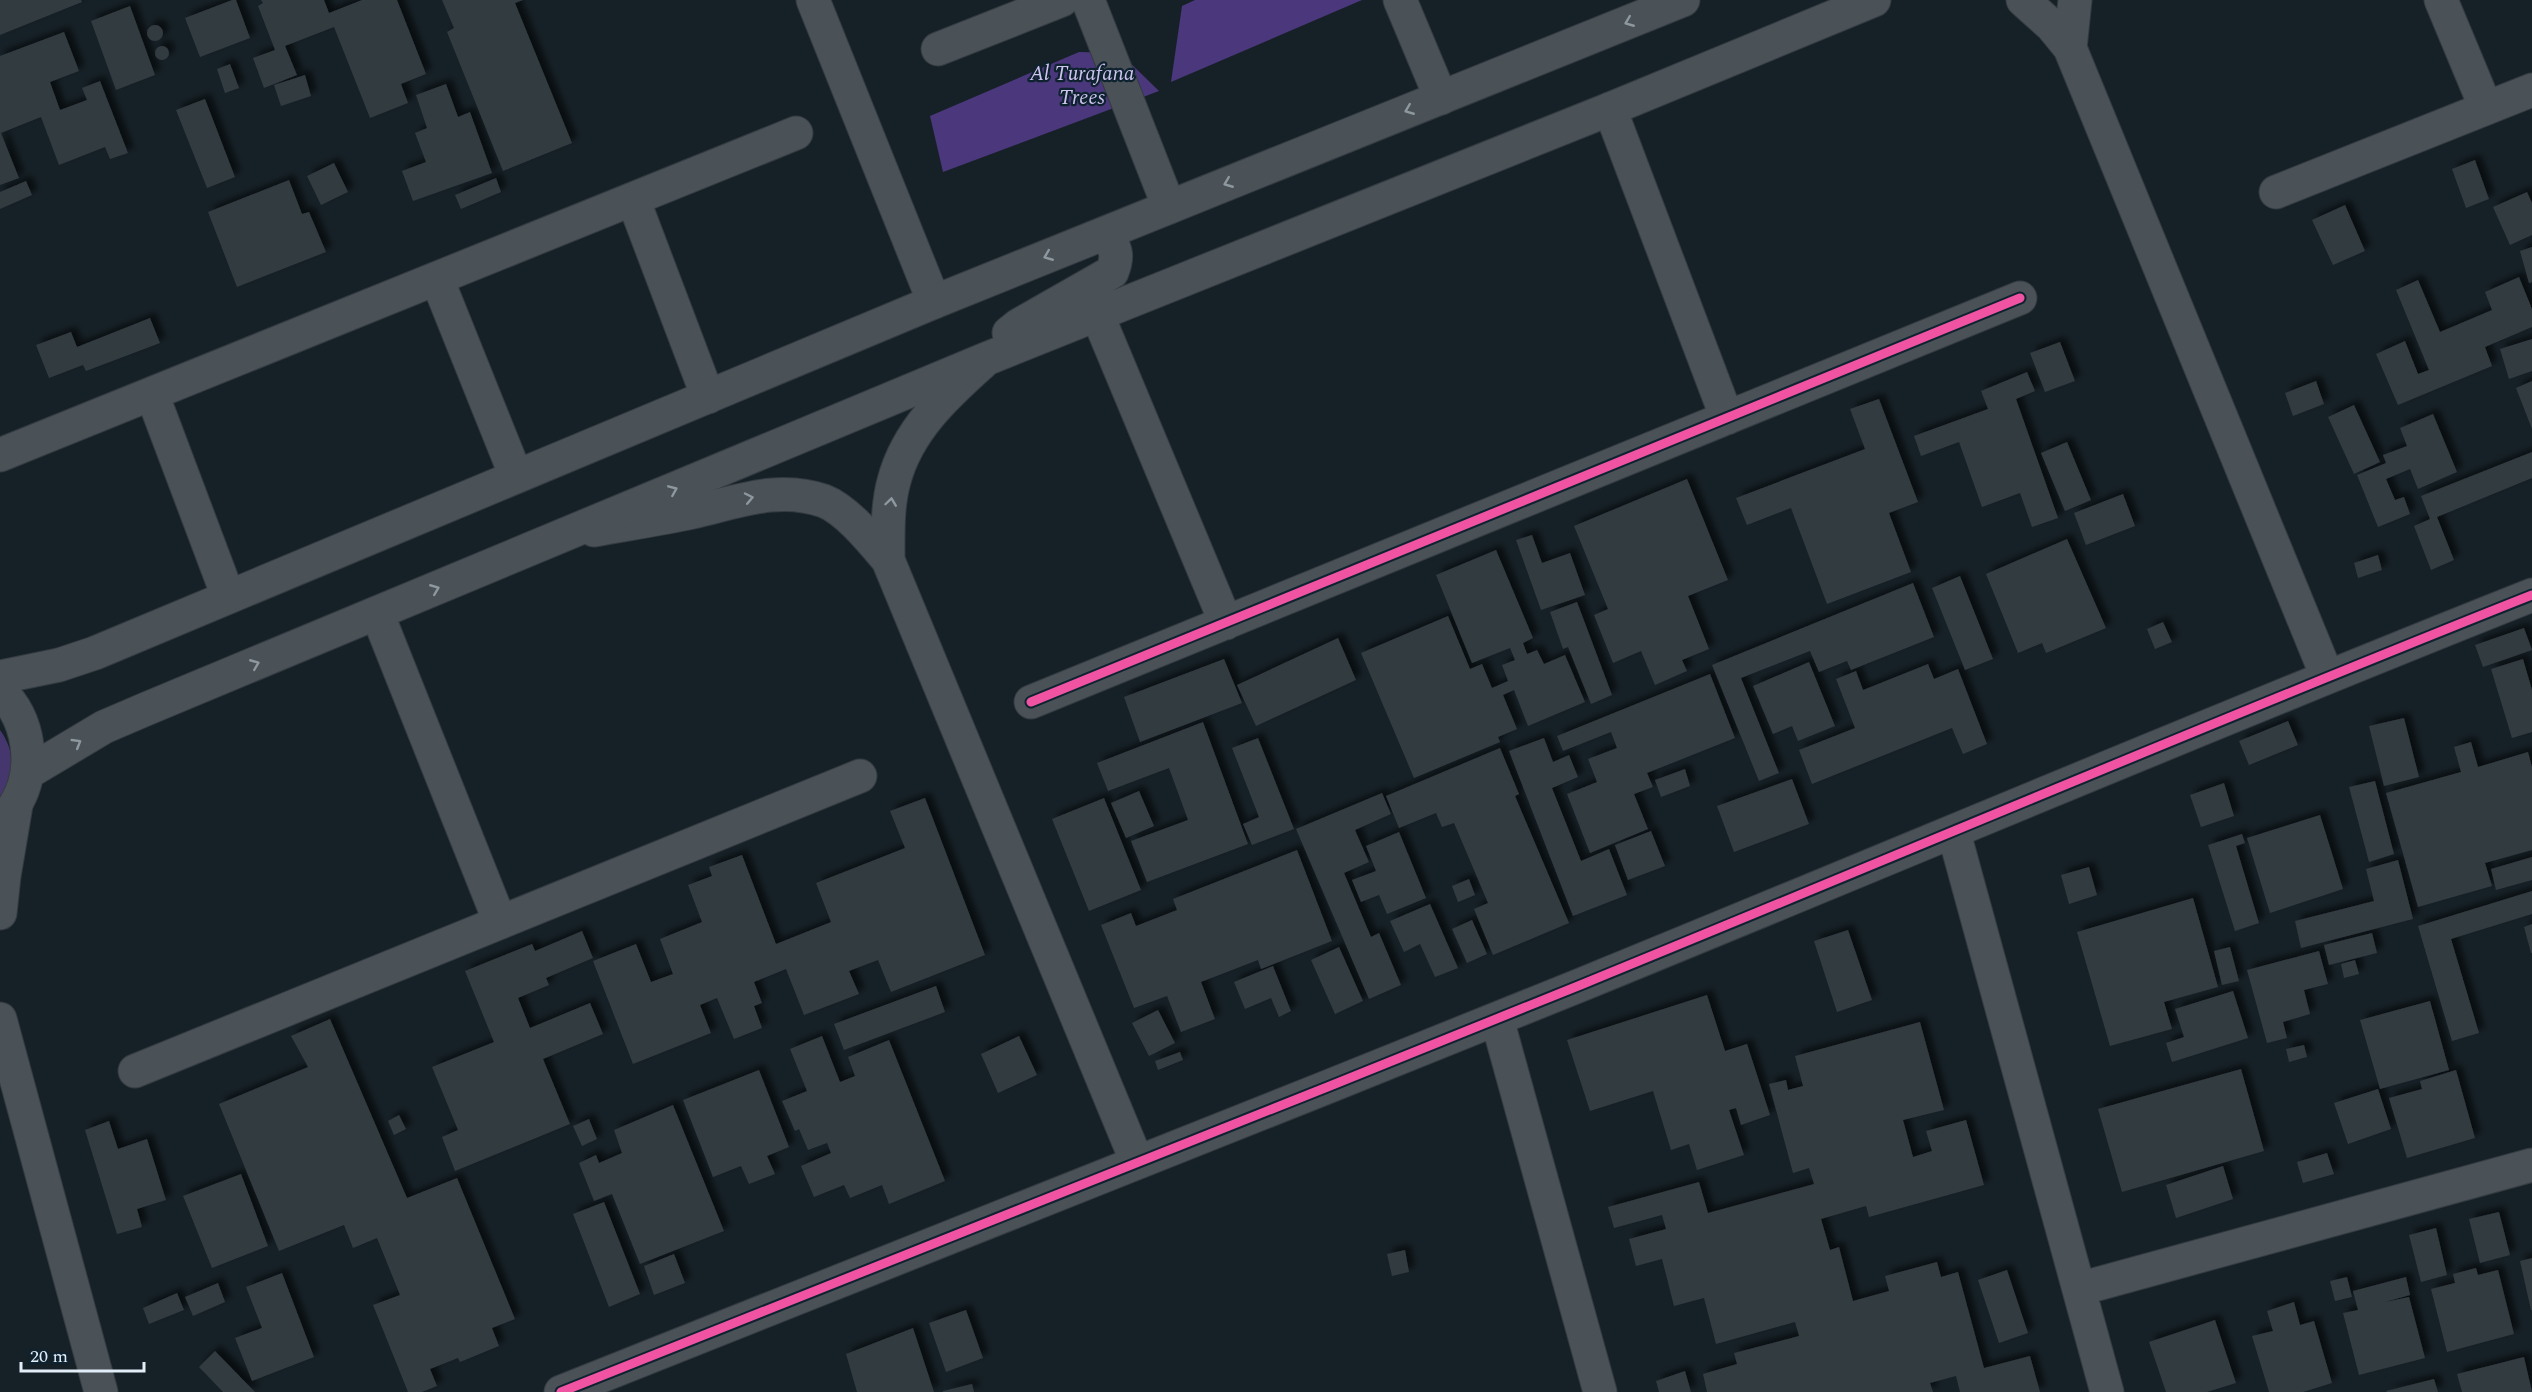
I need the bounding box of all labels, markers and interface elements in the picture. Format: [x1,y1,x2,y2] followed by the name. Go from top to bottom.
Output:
[1624,15,1635,27] one-way arrow
[1029,58,1135,114] park label: Al Turafana Trees
[1404,103,1415,115] one-way arrow
[1224,176,1235,188] one-way arrow
[1043,249,1054,261] one-way arrow
[667,485,678,497] one-way arrow
[744,492,754,505] one-way arrow
[884,497,896,506] one-way arrow
[429,584,440,596] one-way arrow
[248,659,259,671] one-way arrow
[71,739,81,750] one-way arrow
[21,1335,144,1373] scale bar
[30,1343,68,1370] text: 20 m

